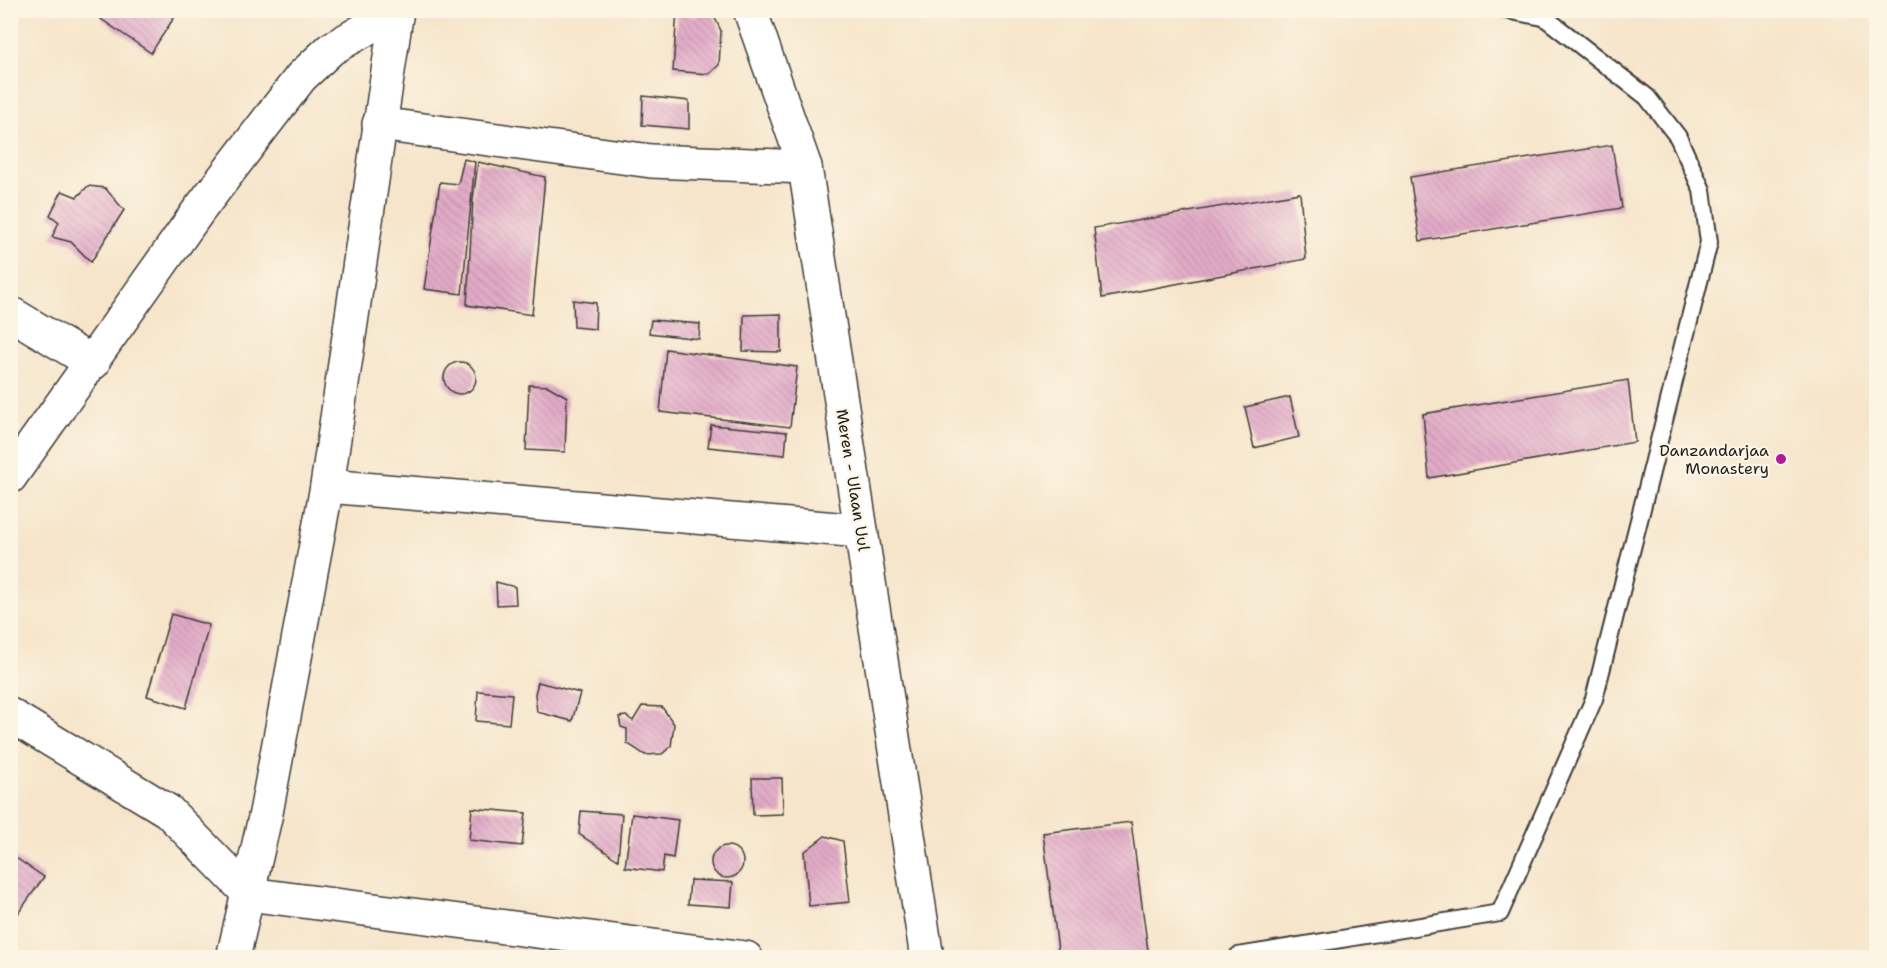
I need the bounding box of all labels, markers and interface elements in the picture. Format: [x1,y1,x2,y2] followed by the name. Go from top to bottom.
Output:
[831,408,875,553] street label: Meren - Ulaan Uul
[1659,440,1769,479] place label: Danzandarjaa Monastery
[1774,452,1788,466] marker: Danzandarjaa Monastery

